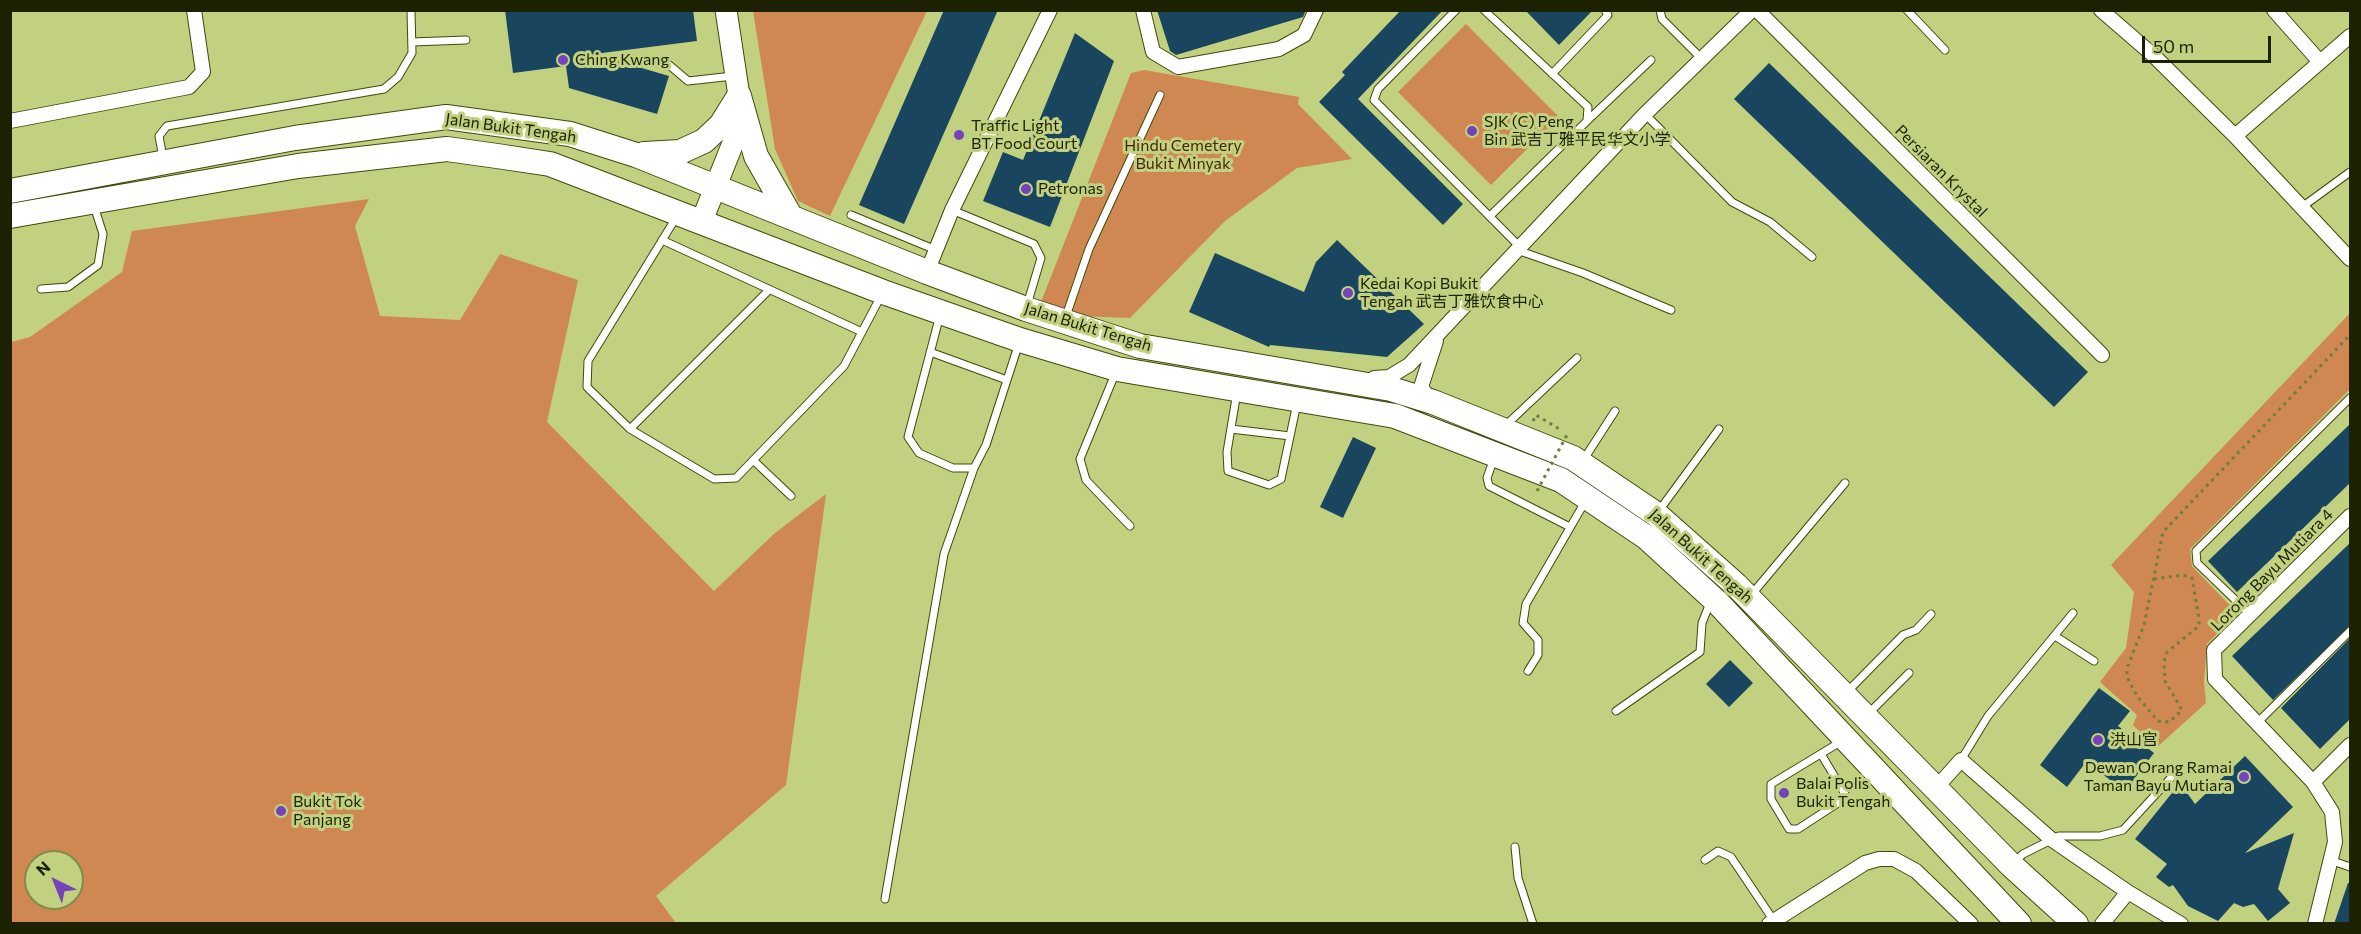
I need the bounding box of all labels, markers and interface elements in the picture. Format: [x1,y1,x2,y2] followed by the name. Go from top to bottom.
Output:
[2145,24,2274,62] scale bar
[2153,35,2194,57] text: 50 m
[575,50,669,70] place label: Ching Kwang
[556,53,570,67] marker: Ching Kwang
[444,109,578,147] street label: Jalan Bukit Tengah
[1484,112,1671,150] place label: SJK (C) Peng Bin 武吉丁雅平民华文小学
[971,116,1077,154] place label: Traffic Light BT Food Court
[1891,121,1991,221] street label: Persiaran Krystal
[1465,124,1479,138] marker: SJK (C) Peng Bin 武吉丁雅平民华文小学
[952,128,966,142] marker: Traffic Light BT Food Court
[1124,136,1242,174] park label: Hindu Cemetery Bukit Minyak
[1038,179,1103,199] place label: Petronas
[1019,182,1033,196] marker: Petronas
[1360,274,1544,312] place label: Kedai Kopi Bukit Tengah 武吉丁雅饮食中心
[1341,286,1355,300] marker: Kedai Kopi Bukit Tengah 武吉丁雅饮食中心
[1022,299,1154,355] street label: Jalan Bukit Tengah
[1645,505,1757,607] street label: Jalan Bukit Tengah
[2207,505,2337,635] street label: Lorong Bayu Mutiara 4
[2110,730,2158,750] place label: 洪山宫
[2091,733,2105,747] marker: 洪山宫
[2084,758,2232,796] place label: Dewan Orang Ramai Taman Bayu Mutiara
[2237,770,2251,784] marker: Dewan Orang Ramai Taman Bayu Mutiara
[1796,774,1890,812] place label: Balai Polis Bukit Tengah
[1777,786,1791,800] marker: Balai Polis Bukit Tengah
[293,792,362,830] place label: Bukit Tok Panjang
[274,804,288,818] marker: Bukit Tok Panjang
[24,850,84,910] north arrow
[32,857,54,879] text: N

